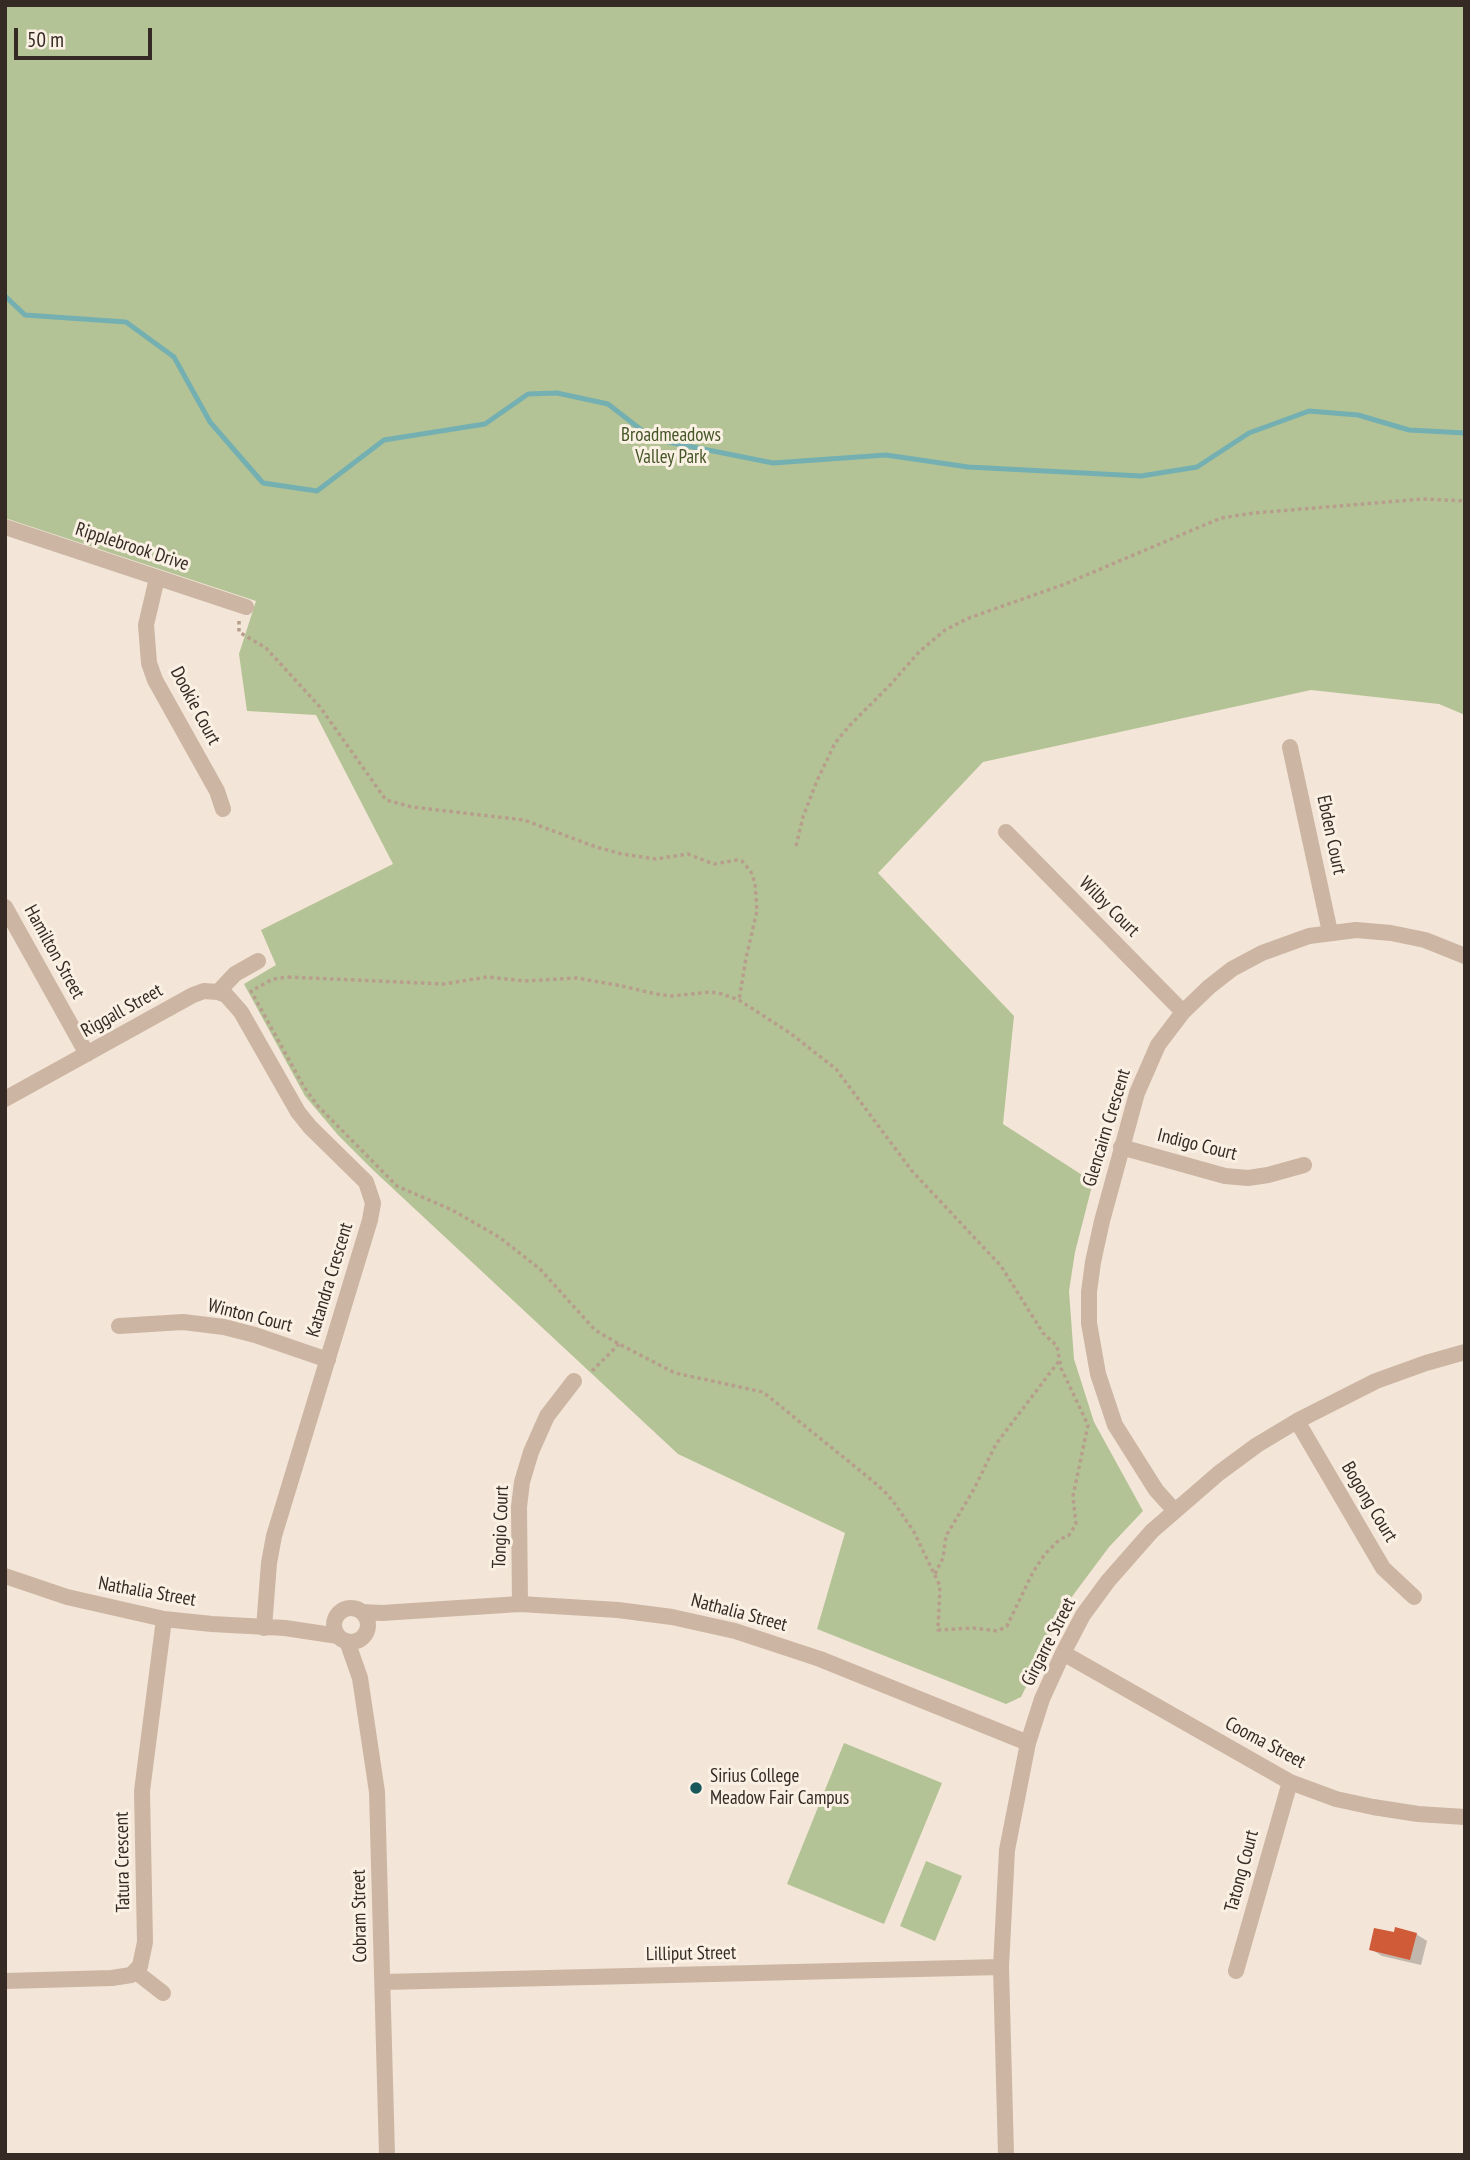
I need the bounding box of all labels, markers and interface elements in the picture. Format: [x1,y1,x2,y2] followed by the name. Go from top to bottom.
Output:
[18,14,156,58] scale bar
[27,26,64,53] text: 50 m
[621,425,721,469] park label: Broadmeadows Valley Park
[72,518,192,576] street label: Ripplebrook Drive
[165,663,225,749] street label: Dookie Court
[1311,793,1351,877] street label: Ebden Court
[1074,872,1144,942] street label: Wilby Court
[19,901,89,1003] street label: Hamilton Street
[77,979,167,1043] street label: Riggall Street
[1078,1066,1136,1190] street label: Glencairn Crescent
[1155,1124,1239,1166] street label: Indigo Court
[302,1220,358,1340] street label: Katandra Crescent
[205,1294,295,1338] street label: Winton Court
[1336,1458,1402,1546] street label: Bogong Court
[488,1485,514,1569] street label: Tongio Court
[97,1572,197,1612] street label: Nathalia Street
[688,1589,790,1637] street label: Nathalia Street
[1017,1594,1081,1690] street label: Girgarre Street
[1221,1712,1309,1774] street label: Cooma Street
[710,1766,849,1810] place label: Sirius College Meadow Fair Campus
[688,1780,704,1796] marker: Sirius College Meadow Fair Campus
[111,1812,135,1912] street label: Tatura Crescent
[1220,1828,1264,1914] street label: Tatong Court
[348,1869,372,1963] street label: Cobram Street
[646,1942,736,1966] street label: Lilliput Street

